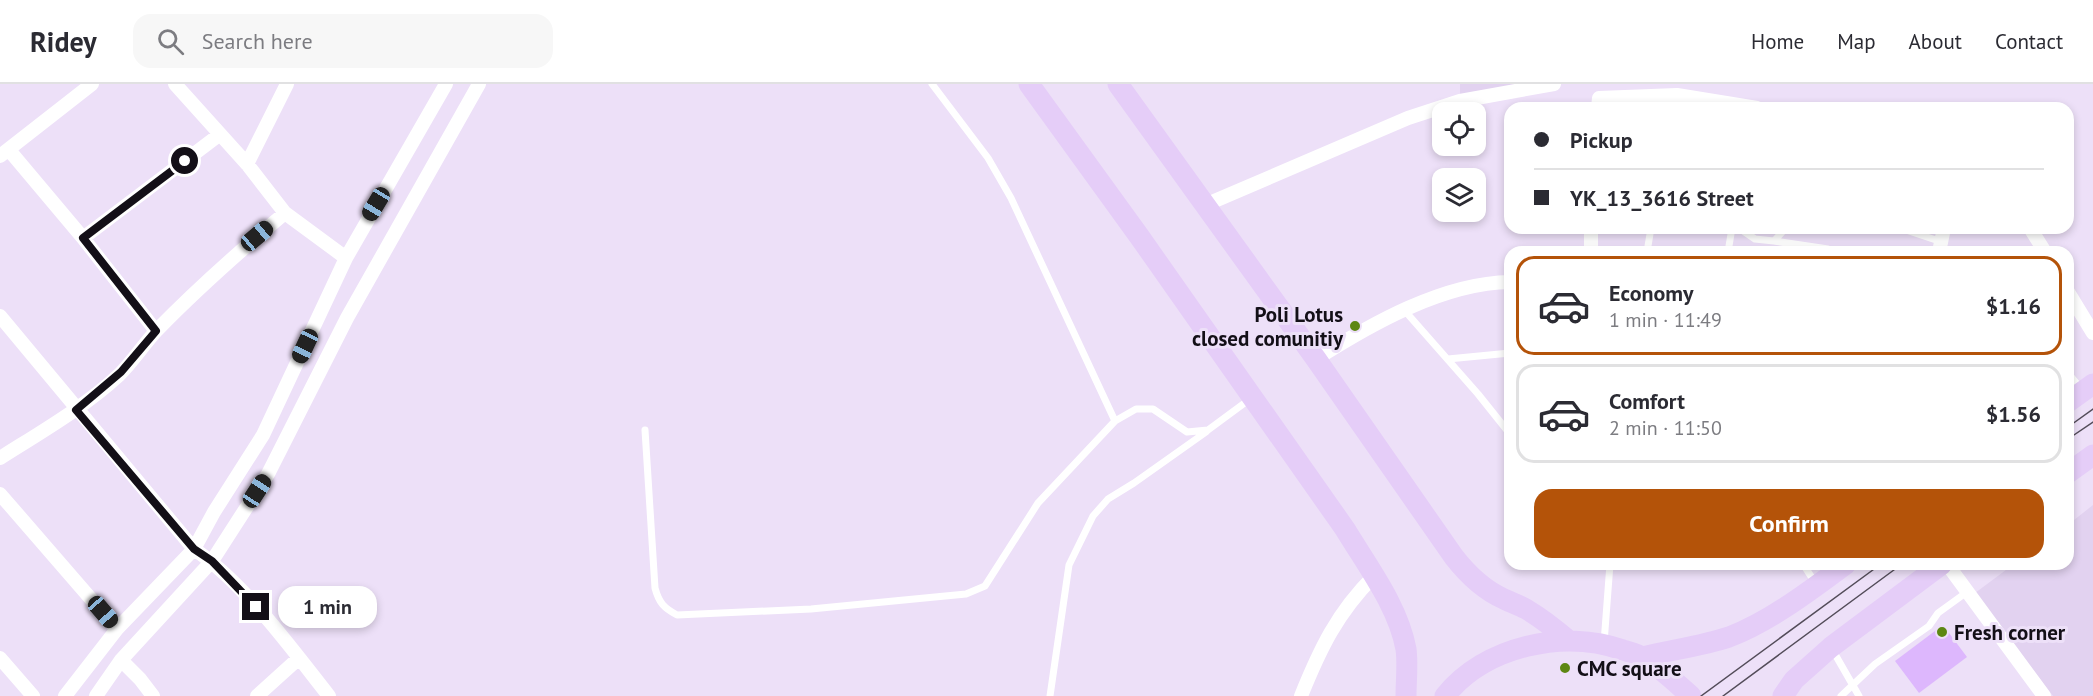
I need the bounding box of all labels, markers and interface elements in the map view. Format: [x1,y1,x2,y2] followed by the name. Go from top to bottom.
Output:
[133,14,553,68] search box
[30,23,97,60] text: Ridey
[154,25,187,58] icon: search
[202,27,313,55] text: Search here
[1751,28,1804,55] text: Home
[1837,28,1876,55] text: Map
[1909,28,1962,55] text: About
[1995,28,2063,55] text: Contact
[1432,102,1486,222] map controls
[1432,102,1486,156] button: locate
[1570,126,1633,154] text: Pickup
[171,147,198,174] route start
[1432,168,1486,222] button: layers
[359,184,393,224] car
[1570,184,1754,212] text: YK_13_3616 Street
[237,218,277,254] car
[1537,279,1591,333] icon: car
[1609,279,1693,307] text: Economy
[1986,292,2041,320] text: $1.16
[1192,301,1344,352] place label: Poli Lotus closed comunitiy
[1609,307,1722,333] text: 1 min · 11:49
[1348,319,1362,333] marker: Poli Lotus closed comunitiy
[289,326,321,366] car
[1537,387,1591,441] icon: car
[1609,387,1685,415] text: Comfort
[1986,400,2041,428] text: $1.56
[1609,415,1722,441] text: 2 min · 11:50
[240,471,274,511] car
[1534,489,2044,558] button: Confirm
[277,586,376,628] callout: 1 min
[84,593,122,631] car
[242,593,269,620] route end
[303,594,352,620] text: 1 min
[1954,619,2066,646] place label: Fresh corner
[1935,625,1949,639] marker: Fresh corner
[1577,655,1682,682] place label: CMC square
[1558,661,1572,675] marker: CMC square

